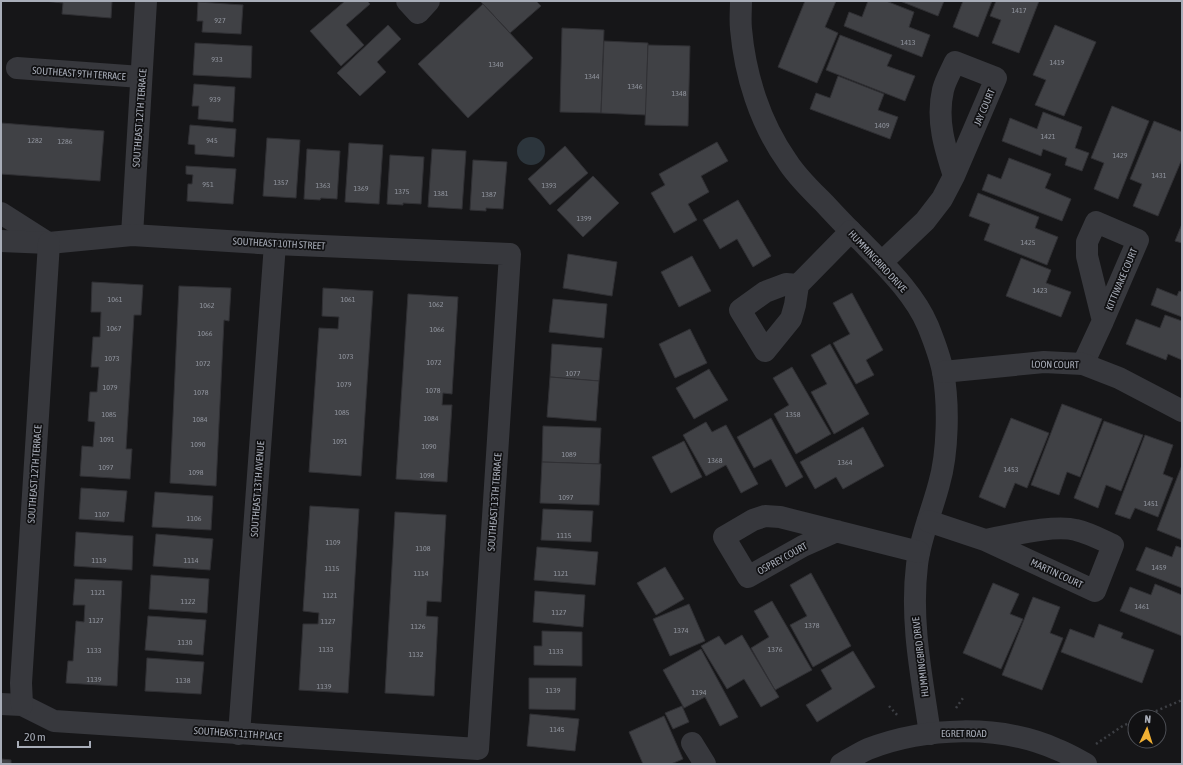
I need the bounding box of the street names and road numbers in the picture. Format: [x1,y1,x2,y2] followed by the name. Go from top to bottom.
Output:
[32,65,127,82] street label: SOUTHEAST 9TH TERRACE
[131,68,148,168] street label: SOUTHEAST 12TH TERRACE
[972,87,997,127] street label: JAY COURT
[846,228,910,295] street label: HUMMINGBIRD DRIVE
[232,236,326,251] street label: SOUTHEAST 10TH STREET
[1103,246,1140,312] street label: KITTIWAKE COURT
[1031,359,1080,370] street label: LOON COURT
[26,424,43,524] street label: SOUTHEAST 12TH TERRACE
[249,440,266,537] street label: SOUTHEAST 13TH AVENUE
[486,452,503,552] street label: SOUTHEAST 13TH TERRACE
[755,540,810,577] street label: OSPREY COURT
[1029,557,1085,591] street label: MARTIN COURT
[910,616,931,698] street label: HUMMINGBIRD DRIVE
[193,725,283,742] street label: SOUTHEAST 11TH PLACE
[941,728,987,739] street label: EGRET ROAD

